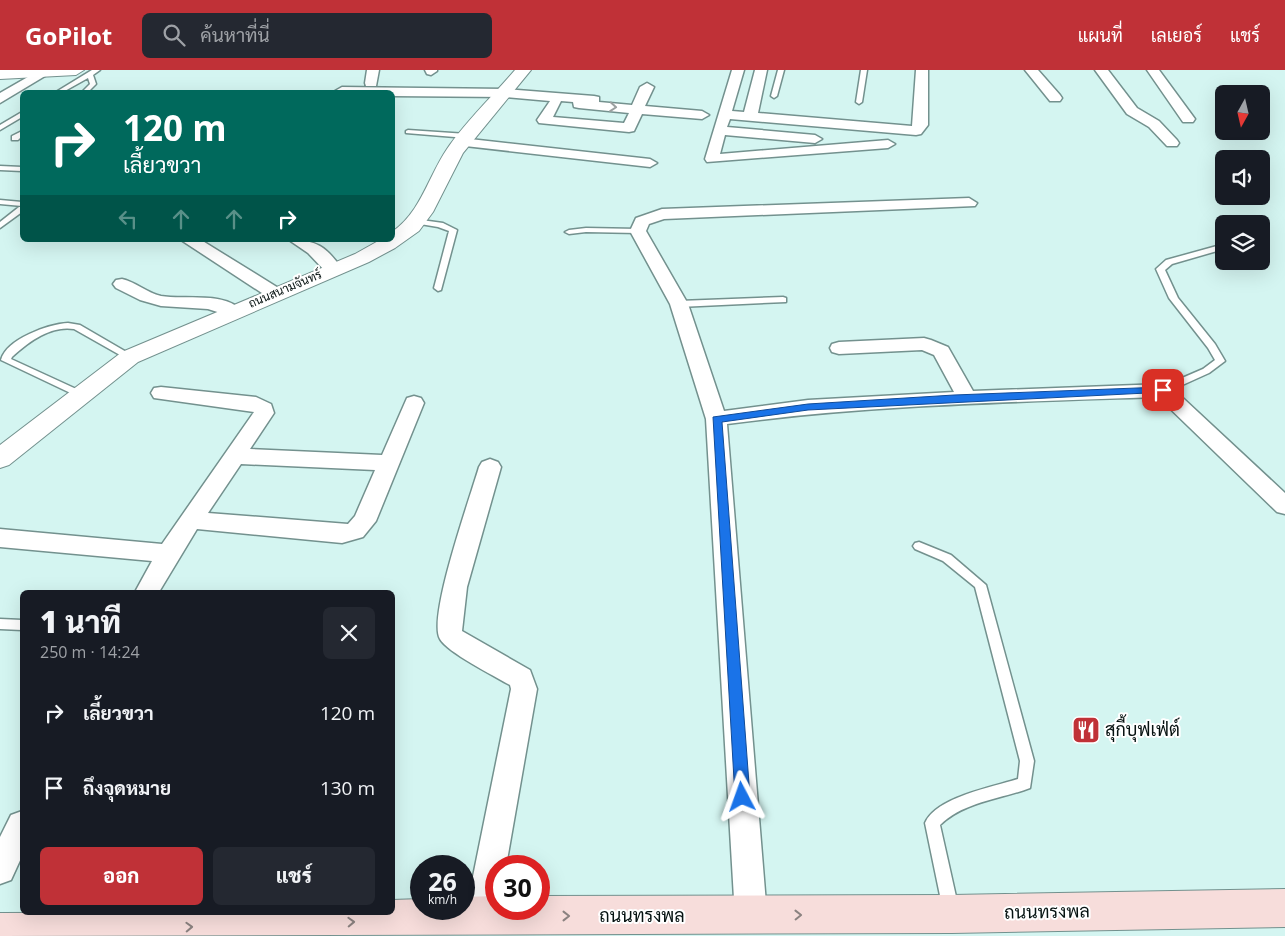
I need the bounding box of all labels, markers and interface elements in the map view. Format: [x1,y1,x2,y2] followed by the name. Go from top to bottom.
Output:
[142,13,492,58] search box
[25,19,112,52] text: GoPilot
[160,21,188,49] icon: search
[200,22,270,48] text: ค้นหาที่นี่
[1078,23,1123,47] text: แผนที่
[1151,23,1202,47] text: เลเยอร์
[1230,23,1260,47] text: แชร์
[1215,85,1270,140] north arrow
[1215,85,1270,270] map controls
[610,102,618,113] one-way arrow
[123,104,227,151] text: 120 m
[40,110,105,175] icon: right
[123,149,201,179] text: เลี้ยวขวา
[1215,150,1270,205] button: sound
[114,205,142,233] icon: left
[167,205,195,233] icon: ahead
[220,205,248,233] icon: ahead
[273,205,301,233] icon: right
[1215,215,1270,270] button: layers
[246,265,324,312] street label: ถนนสนามจันทร์
[1142,369,1184,411] pin
[1149,376,1177,404] icon: arrive
[40,601,121,642] text: 1 นาที
[323,607,375,659] button: close
[40,641,140,663] text: 250 m · 14:24
[40,699,68,727] icon: right
[83,700,154,726] text: เลี้ยวขวา
[320,700,375,726] text: 120 m
[1105,714,1180,742] place label: สุกี้บุฟเฟ่ต์
[1071,715,1101,745] restaurant icon: สุกี้บุฟเฟ่ต์
[715,770,767,822] position arrow
[40,774,68,802] icon: arrive
[83,775,171,801] text: ถึงจุดหมาย
[320,775,375,801] text: 130 m
[40,847,203,905] button: ออก
[213,847,375,905] button: แชร์
[485,855,550,920] speed limit sign: 30
[428,864,457,898] text: 26
[428,891,457,908] text: km/h
[1004,898,1090,924] street label: ถนนทรงพล
[599,903,685,927] street label: ถนนทรงพล
[795,910,803,920] one-way arrow
[562,911,570,921] one-way arrow
[347,916,355,927] one-way arrow
[185,921,193,932] one-way arrow

